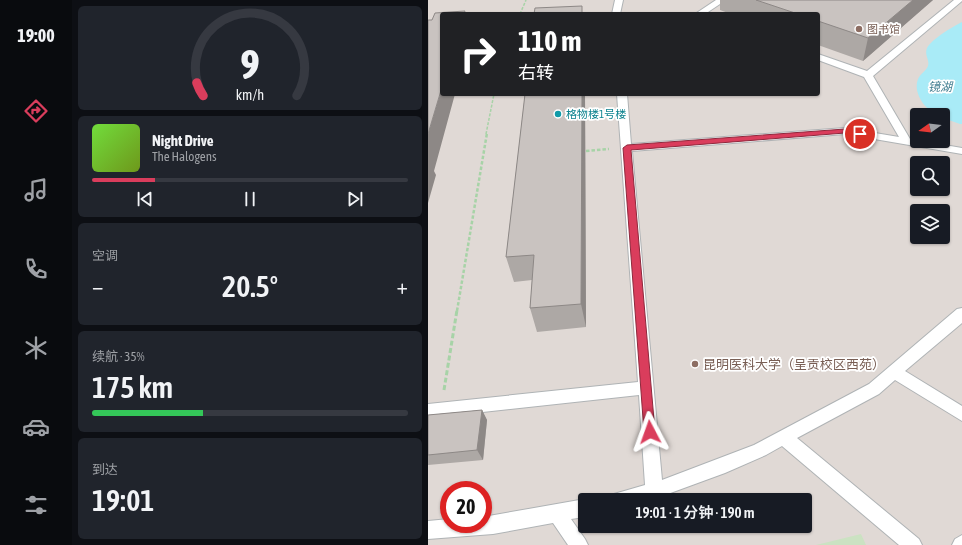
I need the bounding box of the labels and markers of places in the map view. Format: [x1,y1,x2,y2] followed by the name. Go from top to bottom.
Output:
[867,23,900,35] place label: 图书馆
[854,24,864,34] marker: 图书馆
[566,108,626,120] place label: 格物楼1号楼
[553,109,563,119] marker: 格物楼1号楼
[843,117,877,151] pin
[703,357,885,372] place label: 昆明医科大学（呈贡校区西苑）
[690,359,700,369] marker: 昆明医科大学（呈贡校区西苑）

